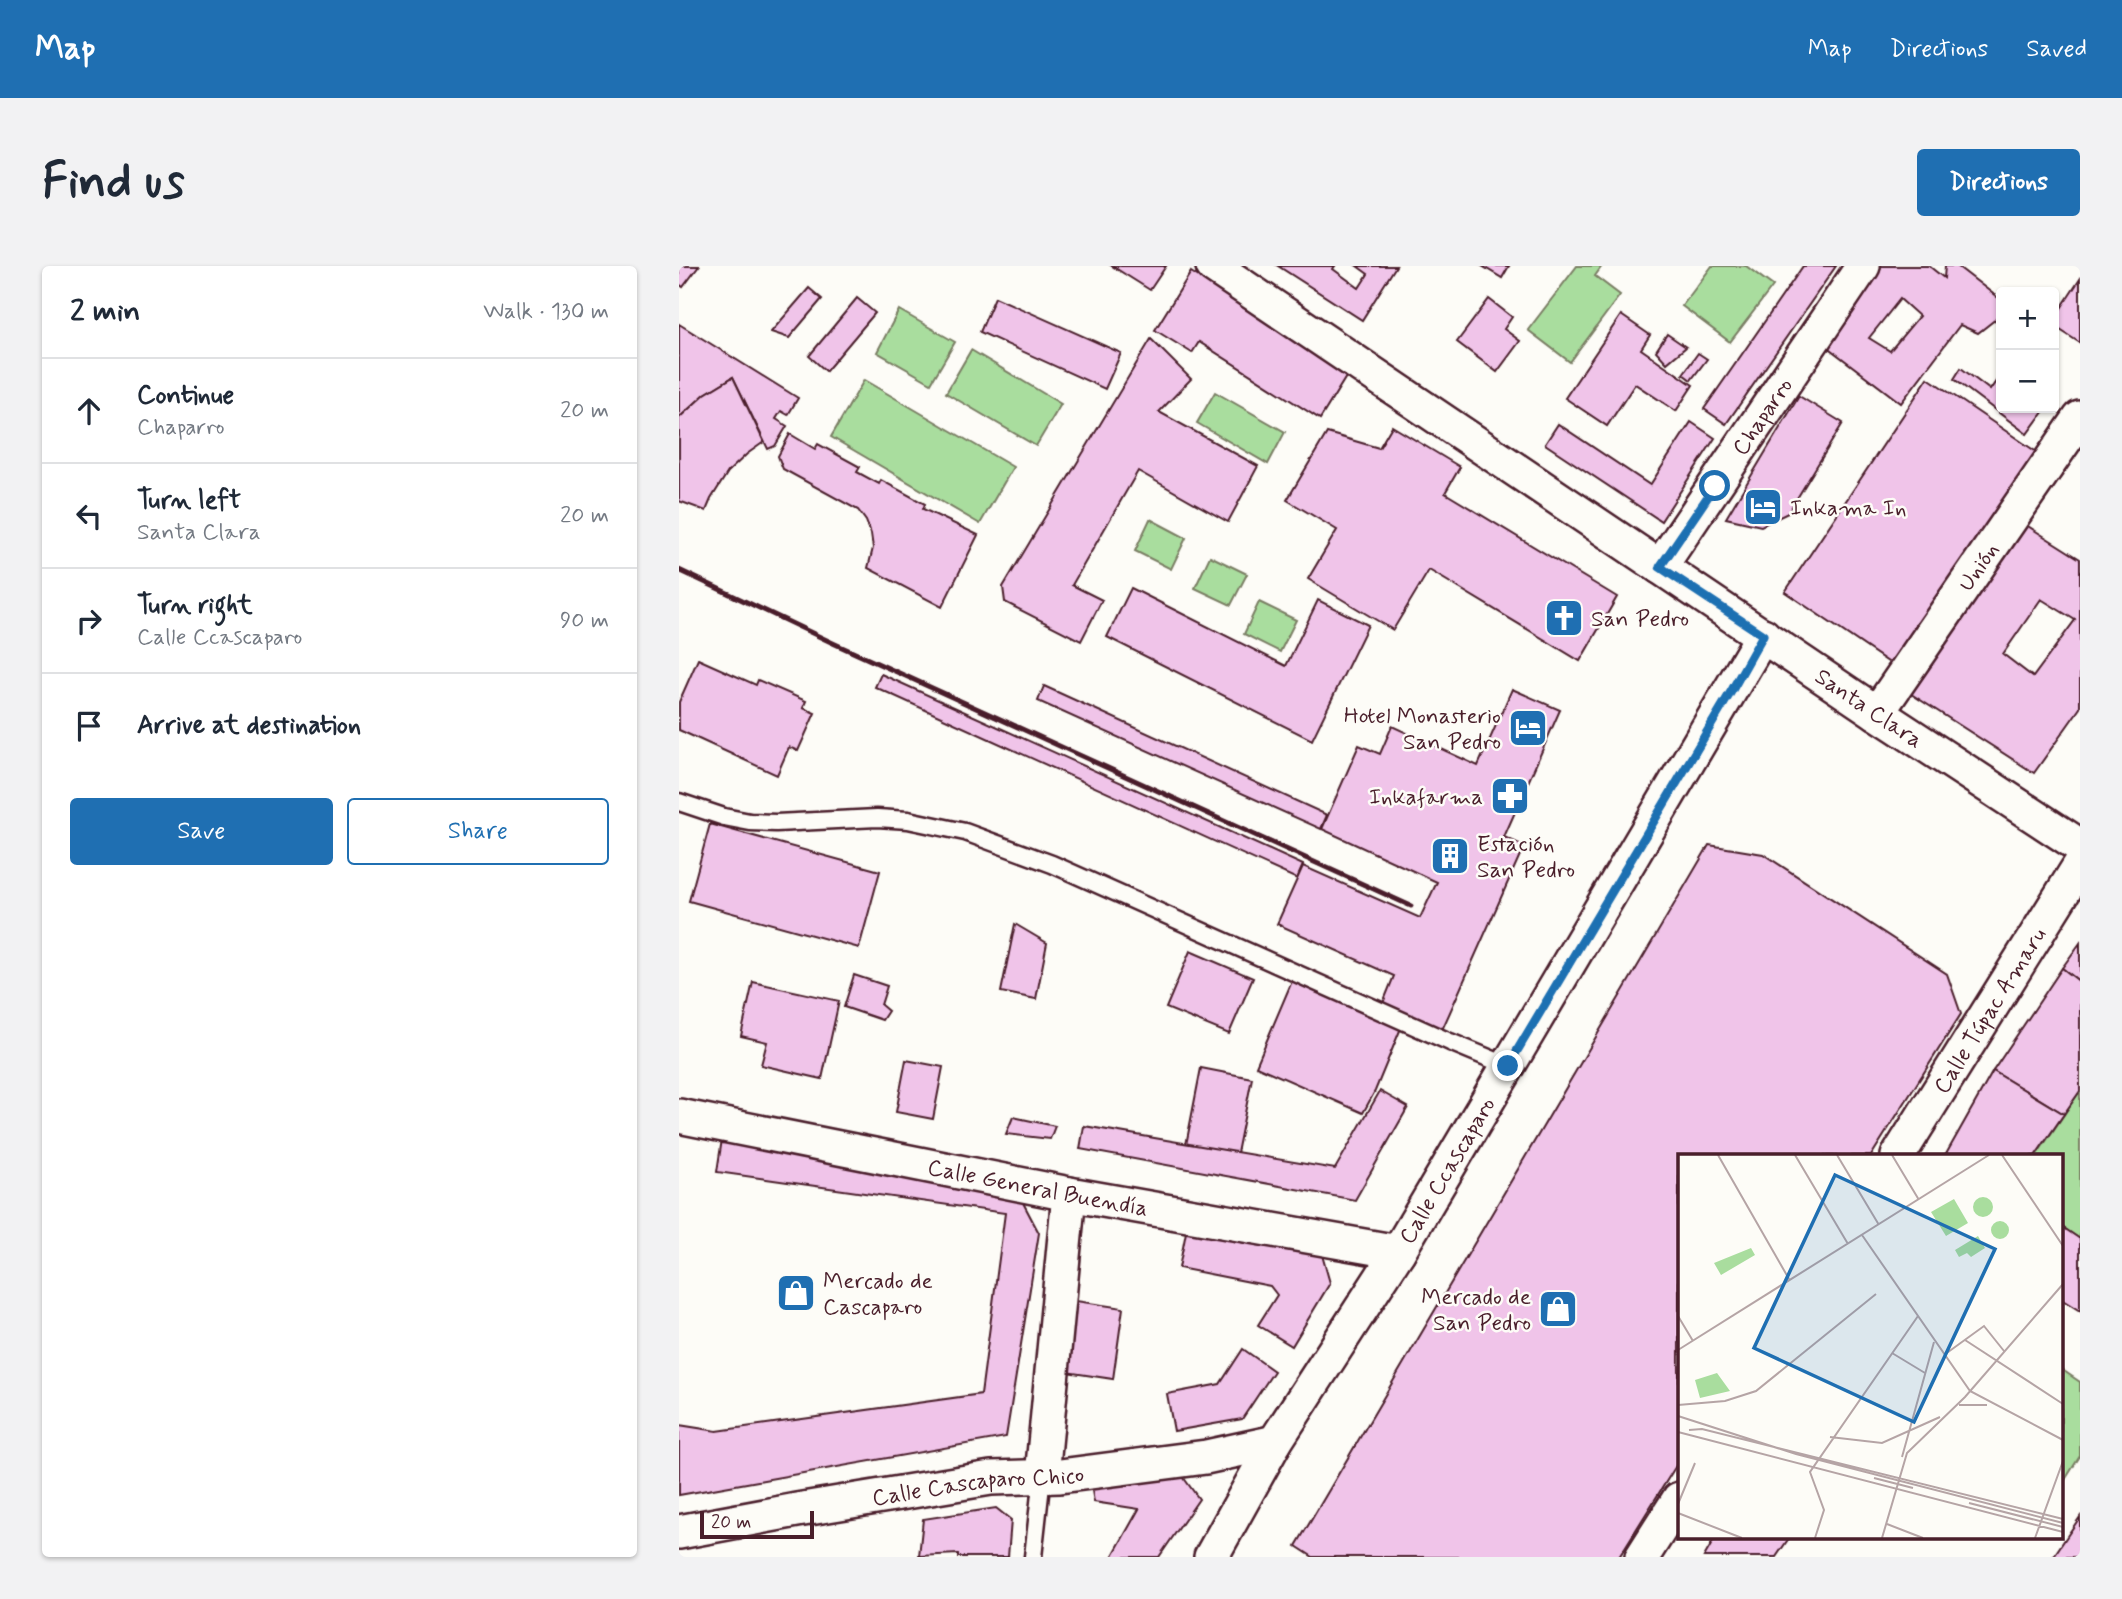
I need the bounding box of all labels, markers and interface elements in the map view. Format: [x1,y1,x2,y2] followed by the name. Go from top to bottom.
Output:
[35,27,95,71] text: Map
[1808,34,1852,65] text: Map
[1890,34,1988,65] text: Directions
[2026,34,2087,65] text: Saved
[1917,149,2080,216] button: Directions
[42,150,185,215] text: Find us
[1996,287,2059,413] map controls
[1996,287,2059,350] button: +
[70,292,140,331] text: 2 min
[483,297,609,327] text: Walk · 130 m
[1996,350,2059,413] button: −
[1726,372,1800,462] street label: Chaparro
[137,379,234,413] text: Continue
[70,392,108,430] icon: ahead
[560,396,609,426] text: 20 m
[137,413,225,443] text: Chaparro
[1699,470,1730,501] route start
[137,484,241,518] text: Turn left
[1742,486,1784,528] hotel icon: Inkama In
[1790,494,1907,524] place label: Inkama In
[70,497,108,535] icon: left
[560,501,609,531] text: 20 m
[137,518,260,548] text: Santa Clara
[1952,537,2007,598] street label: Unión
[137,589,253,623] text: Turn right
[1543,597,1585,639] church icon: San Pedro
[70,602,108,640] icon: right
[1591,605,1689,635] place label: San Pedro
[560,606,609,636] text: 90 m
[137,623,302,653] text: Calle Ccascaparo
[1808,662,1928,756] street label: Santa Clara
[1344,702,1501,758] place label: Hotel Monasterio San Pedro
[70,707,108,745] icon: arrive
[1507,707,1549,749] hotel icon: Hotel Monasterio San Pedro
[137,709,361,743] text: Arrive at destination
[1489,775,1531,817] pharmacy icon: Inkafarma
[1369,783,1483,813] place label: Inkafarma
[70,798,333,865] button: Save
[347,798,609,865] button: Share
[1477,830,1575,886] place label: Estación San Pedro
[1429,835,1471,877] building icon: Estación San Pedro
[1928,922,2054,1100] street label: Calle Túpac Amaru
[1492,1050,1523,1081] route end
[1393,1092,1503,1250] street label: Calle Ccascaparo
[925,1153,1150,1225] street label: Calle General Buendía
[1678,1154,2063,1540] inset map
[823,1267,933,1323] place label: Mercado de Cascaparo
[775,1272,817,1314] shop icon: Mercado de Cascaparo
[1421,1283,1531,1339] place label: Mercado de San Pedro
[1537,1288,1579,1330] shop icon: Mercado de San Pedro
[870,1460,1086,1514] street label: Calle Cascaparo Chico
[700,1508,814,1540] scale bar
[711,1510,751,1535] text: 20 m

